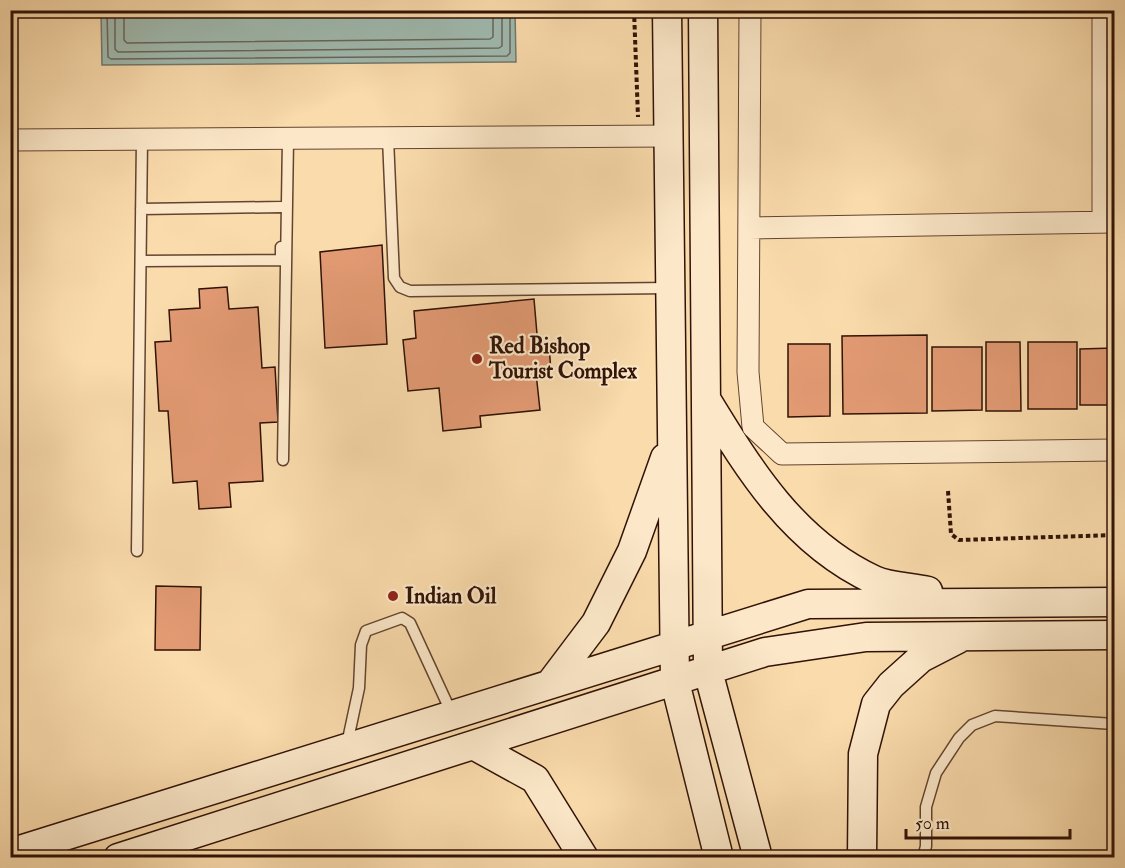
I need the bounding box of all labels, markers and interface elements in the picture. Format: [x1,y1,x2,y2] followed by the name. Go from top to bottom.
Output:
[488,332,637,386] place label: Red Bishop Tourist Complex
[470,352,484,366] marker: Red Bishop Tourist Complex
[405,582,497,610] place label: Indian Oil
[386,589,400,603] marker: Indian Oil
[906,802,1070,840] scale bar
[915,812,950,835] text: 50 m

